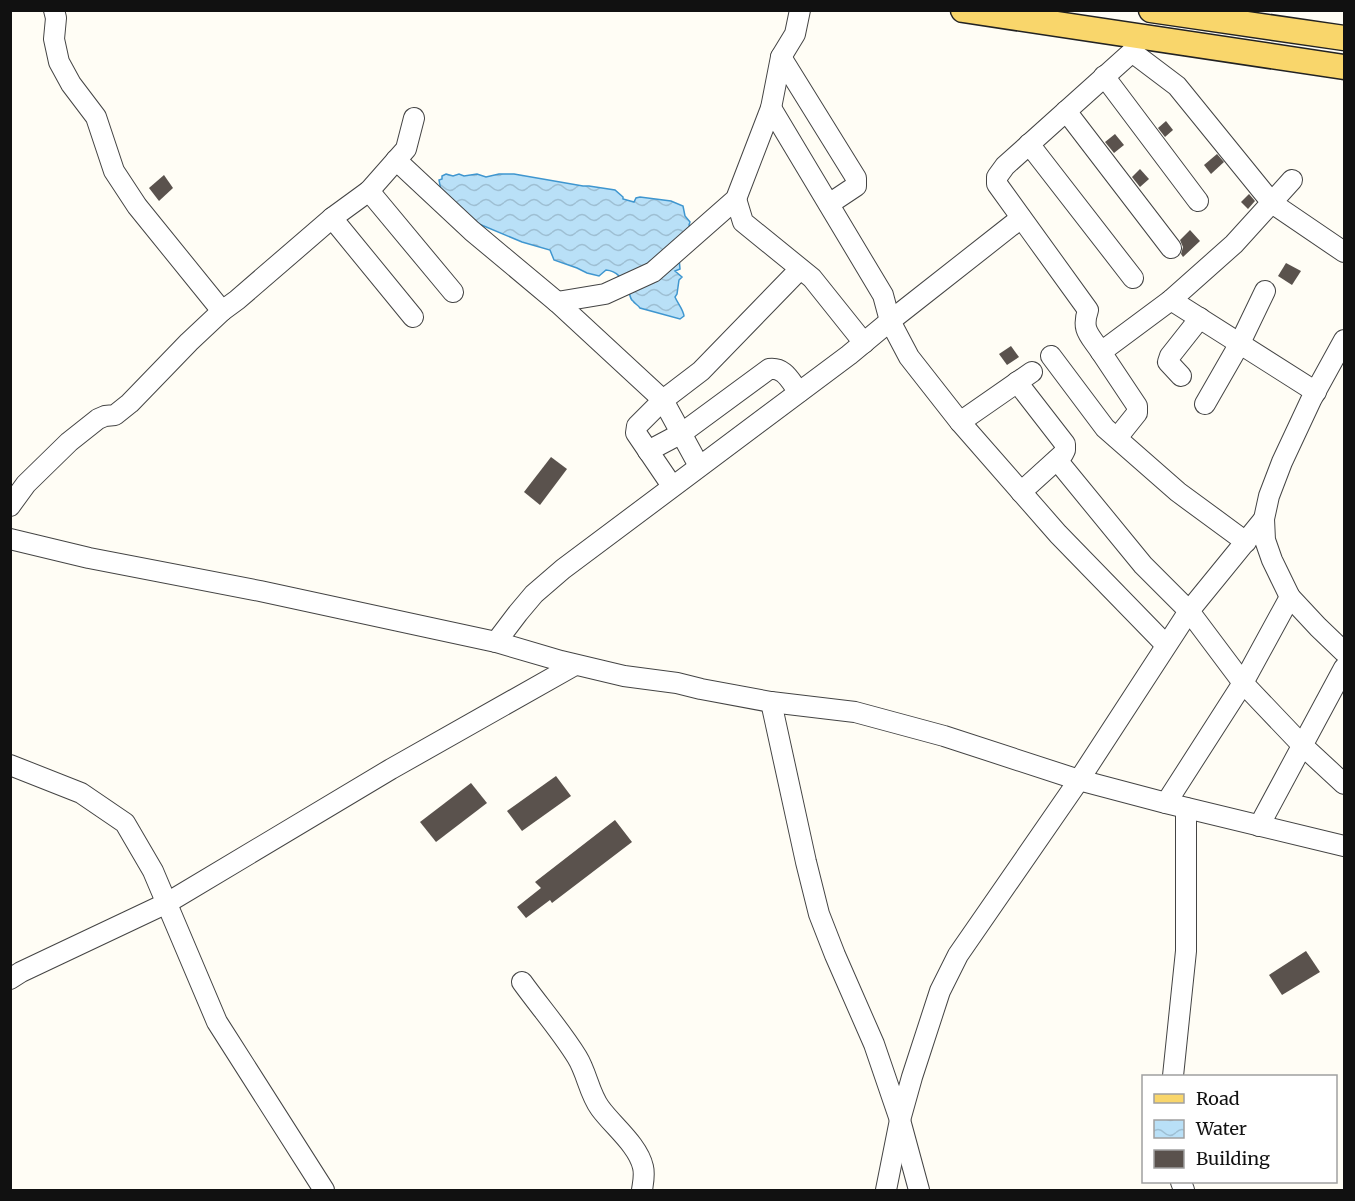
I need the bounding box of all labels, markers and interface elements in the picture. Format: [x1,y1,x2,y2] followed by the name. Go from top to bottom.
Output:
[1142,1075,1337,1183] legend
[1196,1087,1240,1110] text: Road
[1195,1117,1247,1140] text: Water
[1196,1147,1270,1170] text: Building

